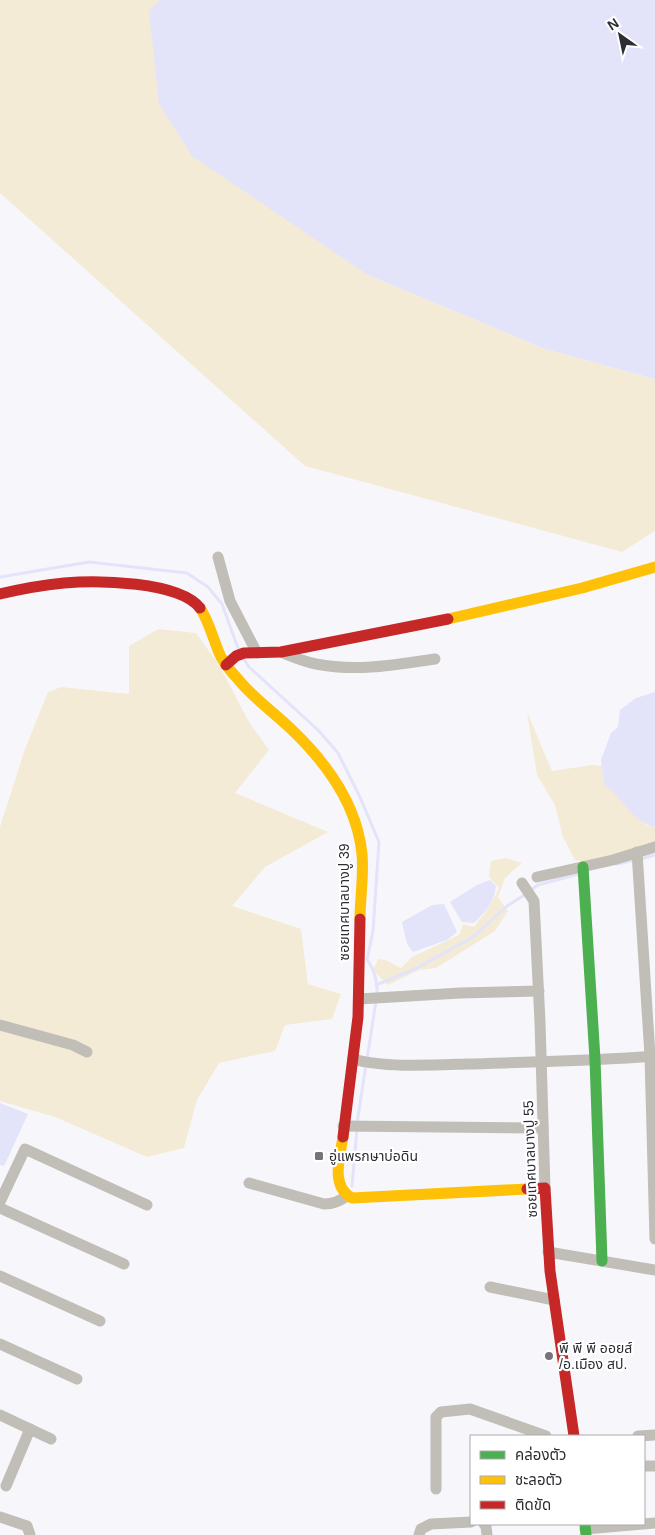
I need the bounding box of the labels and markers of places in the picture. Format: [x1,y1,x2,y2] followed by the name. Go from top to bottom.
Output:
[329,1148,418,1165] place label: อู่แพรกษาบ่อดิน
[313,1150,325,1162] marker: อู่แพรกษาบ่อดิน
[559,1340,632,1372] place label: พี พี พี ออยส์ /อ.เมือง สป.
[543,1350,555,1362] marker: พี พี พี ออยส์ /อ.เมือง สป.

